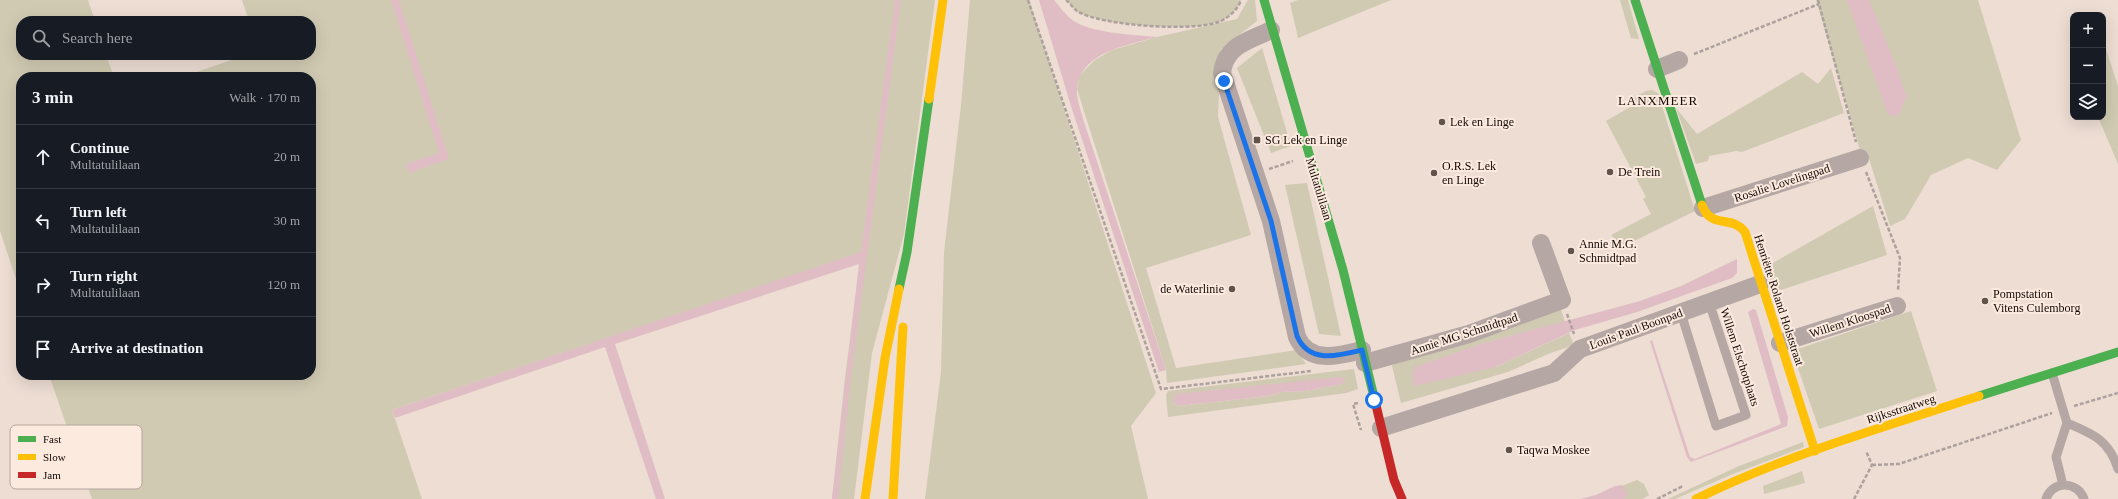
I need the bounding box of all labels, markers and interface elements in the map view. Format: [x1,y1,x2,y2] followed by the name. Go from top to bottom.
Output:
[2070,12,2106,120] map controls
[2070,12,2106,48] button: +
[16,16,316,60] search box
[30,27,52,49] icon: search
[62,30,132,46] text: Search here
[2070,48,2106,84] button: −
[1215,72,1233,90] route end
[2070,84,2106,120] button: layers
[32,88,73,107] text: 3 min
[229,90,300,105] text: Walk · 170 m
[1618,93,1698,108] district label: LANXMEER
[1450,115,1514,129] place label: Lek en Linge
[1437,117,1447,127] marker: Lek en Linge
[1265,133,1347,147] place label: SG Lek en Linge
[1252,135,1262,145] marker: SG Lek en Linge
[70,140,129,156] text: Continue
[32,146,54,168] icon: ahead
[274,149,300,164] text: 20 m
[1303,156,1335,222] street label: Multatulilaan
[70,157,140,172] text: Multatulilaan
[1442,159,1496,187] place label: O.R.S. Lek en Linge
[1732,161,1832,205] street label: Rosalie Lovelingpad
[1618,165,1660,179] place label: De Trein
[1605,167,1615,177] marker: De Trein
[1429,168,1439,178] marker: O.R.S. Lek en Linge
[70,204,127,220] text: Turn left
[32,210,54,232] icon: left
[274,213,300,228] text: 30 m
[70,221,140,236] text: Multatulilaan
[1751,233,1807,368] street label: Henriëtte Roland Holststraat
[1579,237,1637,265] place label: Annie M.G. Schmidtpad
[1566,246,1576,256] marker: Annie M.G. Schmidtpad
[70,268,137,284] text: Turn right
[32,274,54,296] icon: right
[267,277,300,292] text: 120 m
[1160,282,1224,296] place label: de Waterlinie
[1227,284,1237,294] marker: de Waterlinie
[70,285,140,300] text: Multatulilaan
[1993,287,2080,315] place label: Pompstation Vitens Culemborg
[1980,296,1990,306] marker: Pompstation Vitens Culemborg
[1808,301,1892,341] street label: Willem Kloospad
[1588,306,1684,352] street label: Louis Paul Boonpad
[1718,306,1763,408] street label: Willem Elschotplaats
[1409,310,1519,358] street label: Annie MG Schmidtpad
[32,338,54,360] icon: arrive
[70,340,203,356] text: Arrive at destination
[1365,391,1383,409] route start
[1865,391,1937,427] street label: Rijksstraatweg
[10,425,142,489] legend
[43,433,61,445] text: Fast
[1517,443,1590,457] place label: Taqwa Moskee
[1504,445,1514,455] marker: Taqwa Moskee
[43,451,66,463] text: Slow
[43,469,61,481] text: Jam

